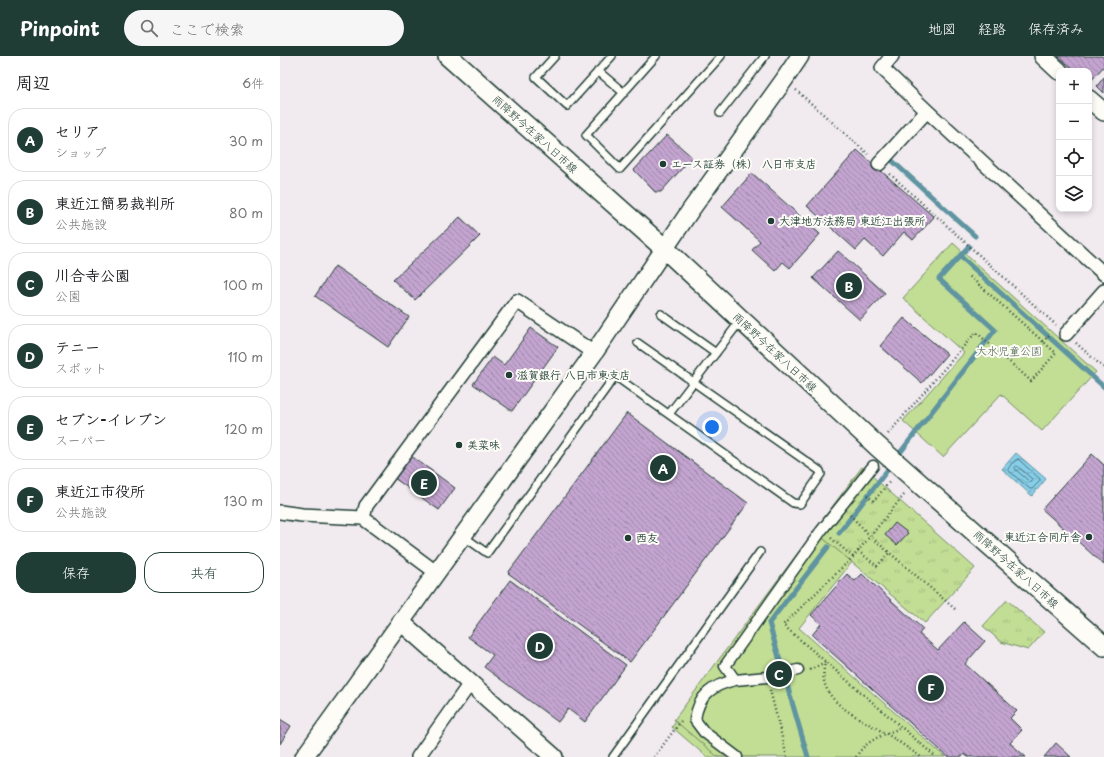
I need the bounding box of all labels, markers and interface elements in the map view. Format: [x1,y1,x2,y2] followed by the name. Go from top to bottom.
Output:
[124,10,404,46] search box
[20,14,100,42] text: Pinpoint
[138,17,160,39] icon: search
[170,17,245,40] text: ここで検索
[928,18,956,39] text: 地図
[978,18,1006,39] text: 経路
[1028,18,1084,39] text: 保存済み
[1056,68,1092,212] map controls
[1056,68,1092,104] button: +
[16,69,50,95] text: 周辺
[242,73,264,92] text: 6件
[489,91,582,177] street label: 雨降野今在家八日市線
[1056,104,1092,140] button: −
[55,119,100,142] text: セリア
[25,131,35,150] text: A
[229,131,263,150] text: 30 m
[1056,140,1092,176] button: locate
[55,142,106,161] text: ショップ
[671,155,817,172] place label: エース証券（株） 八日市支店
[658,159,668,169] marker: エース証券（株） 八日市支店
[1056,176,1092,212] button: layers
[55,191,175,214] text: 東近江簡易裁判所
[26,203,34,222] text: B
[229,203,263,222] text: 80 m
[779,212,926,229] place label: 大津地方法務局 東近江出張所
[55,214,107,233] text: 公共施設
[766,216,776,226] marker: 大津地方法務局 東近江出張所
[55,263,130,286] text: 川合寺公園
[836,271,862,301] pin: B
[25,275,35,294] text: C
[223,275,263,294] text: 100 m
[55,286,81,305] text: 公園
[729,308,821,395] street label: 雨降野今在家八日市線
[55,335,100,358] text: テニー
[976,342,1042,359] park label: 大水児童公園
[25,347,35,366] text: D
[228,347,263,366] text: 110 m
[55,358,107,377] text: スポット
[517,366,631,383] place label: 滋賀銀行 八日市東支店
[504,370,514,380] marker: 滋賀銀行 八日市東支店
[55,407,167,430] text: セブン-イレブン
[702,417,722,437] your location
[26,419,34,438] text: E
[224,419,263,438] text: 120 m
[55,430,106,449] text: スーパー
[467,436,500,453] place label: 美菜味
[454,440,464,450] marker: 美菜味
[650,453,676,483] pin: A
[411,468,437,498] pin: E
[55,479,145,502] text: 東近江市役所
[26,491,34,510] text: F
[224,491,263,510] text: 130 m
[55,502,107,521] text: 公共施設
[970,526,1063,612] street label: 雨降野今在家八日市線
[1004,528,1081,545] place label: 東近江合同庁舎
[636,529,658,546] place label: 西友
[1084,532,1094,542] marker: 東近江合同庁舎
[623,533,633,543] marker: 西友
[16,552,136,593] button: 保存
[144,552,264,593] button: 共有
[527,631,553,661] pin: D
[766,659,792,689] pin: C
[918,673,944,703] pin: F

